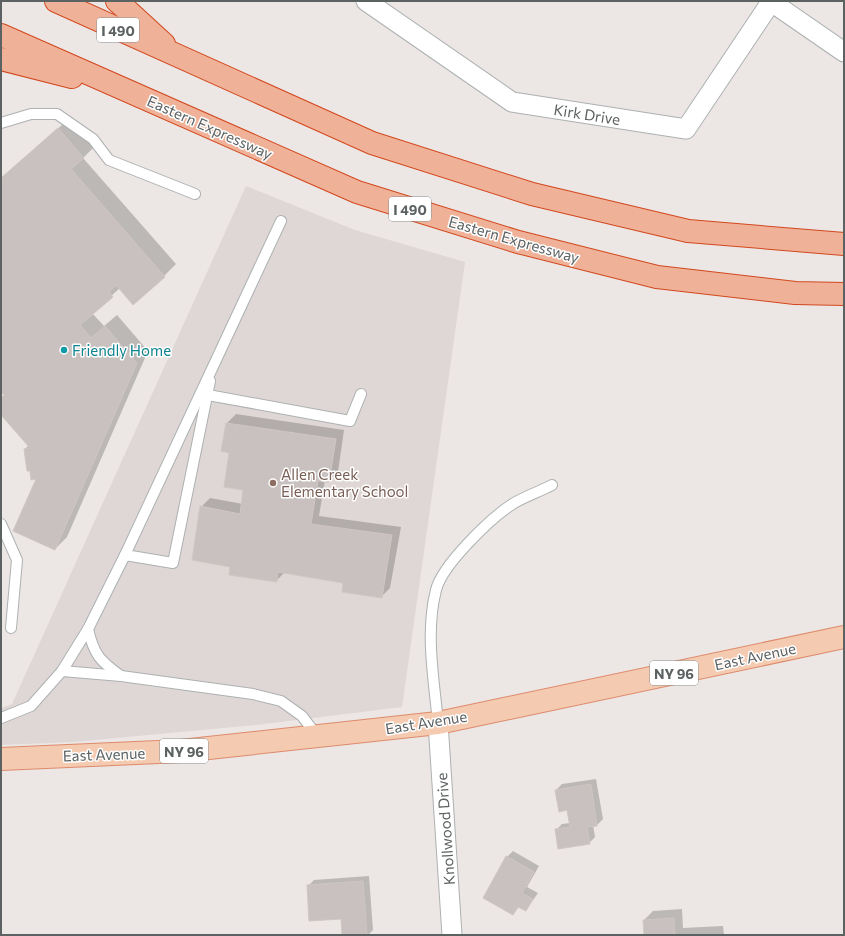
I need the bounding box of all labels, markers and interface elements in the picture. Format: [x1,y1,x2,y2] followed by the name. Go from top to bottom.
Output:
[97,18,139,42] road number: I 490
[145,91,276,163] street label: Eastern Expressway
[552,100,622,128] street label: Kirk Drive
[389,197,431,221] road number: I 490
[447,212,582,266] street label: Eastern Expressway
[72,341,171,359] place label: Friendly Home
[59,345,69,355] marker: Friendly Home
[281,465,408,500] place label: Allen Creek Elementary School
[268,478,278,488] marker: Allen Creek Elementary School
[713,639,797,673] street label: East Avenue
[650,661,698,685] road number: NY 96
[384,707,468,737] street label: East Avenue
[160,739,208,763] road number: NY 96
[62,744,146,764] street label: East Avenue
[432,772,458,886] street label: Knollwood Drive

